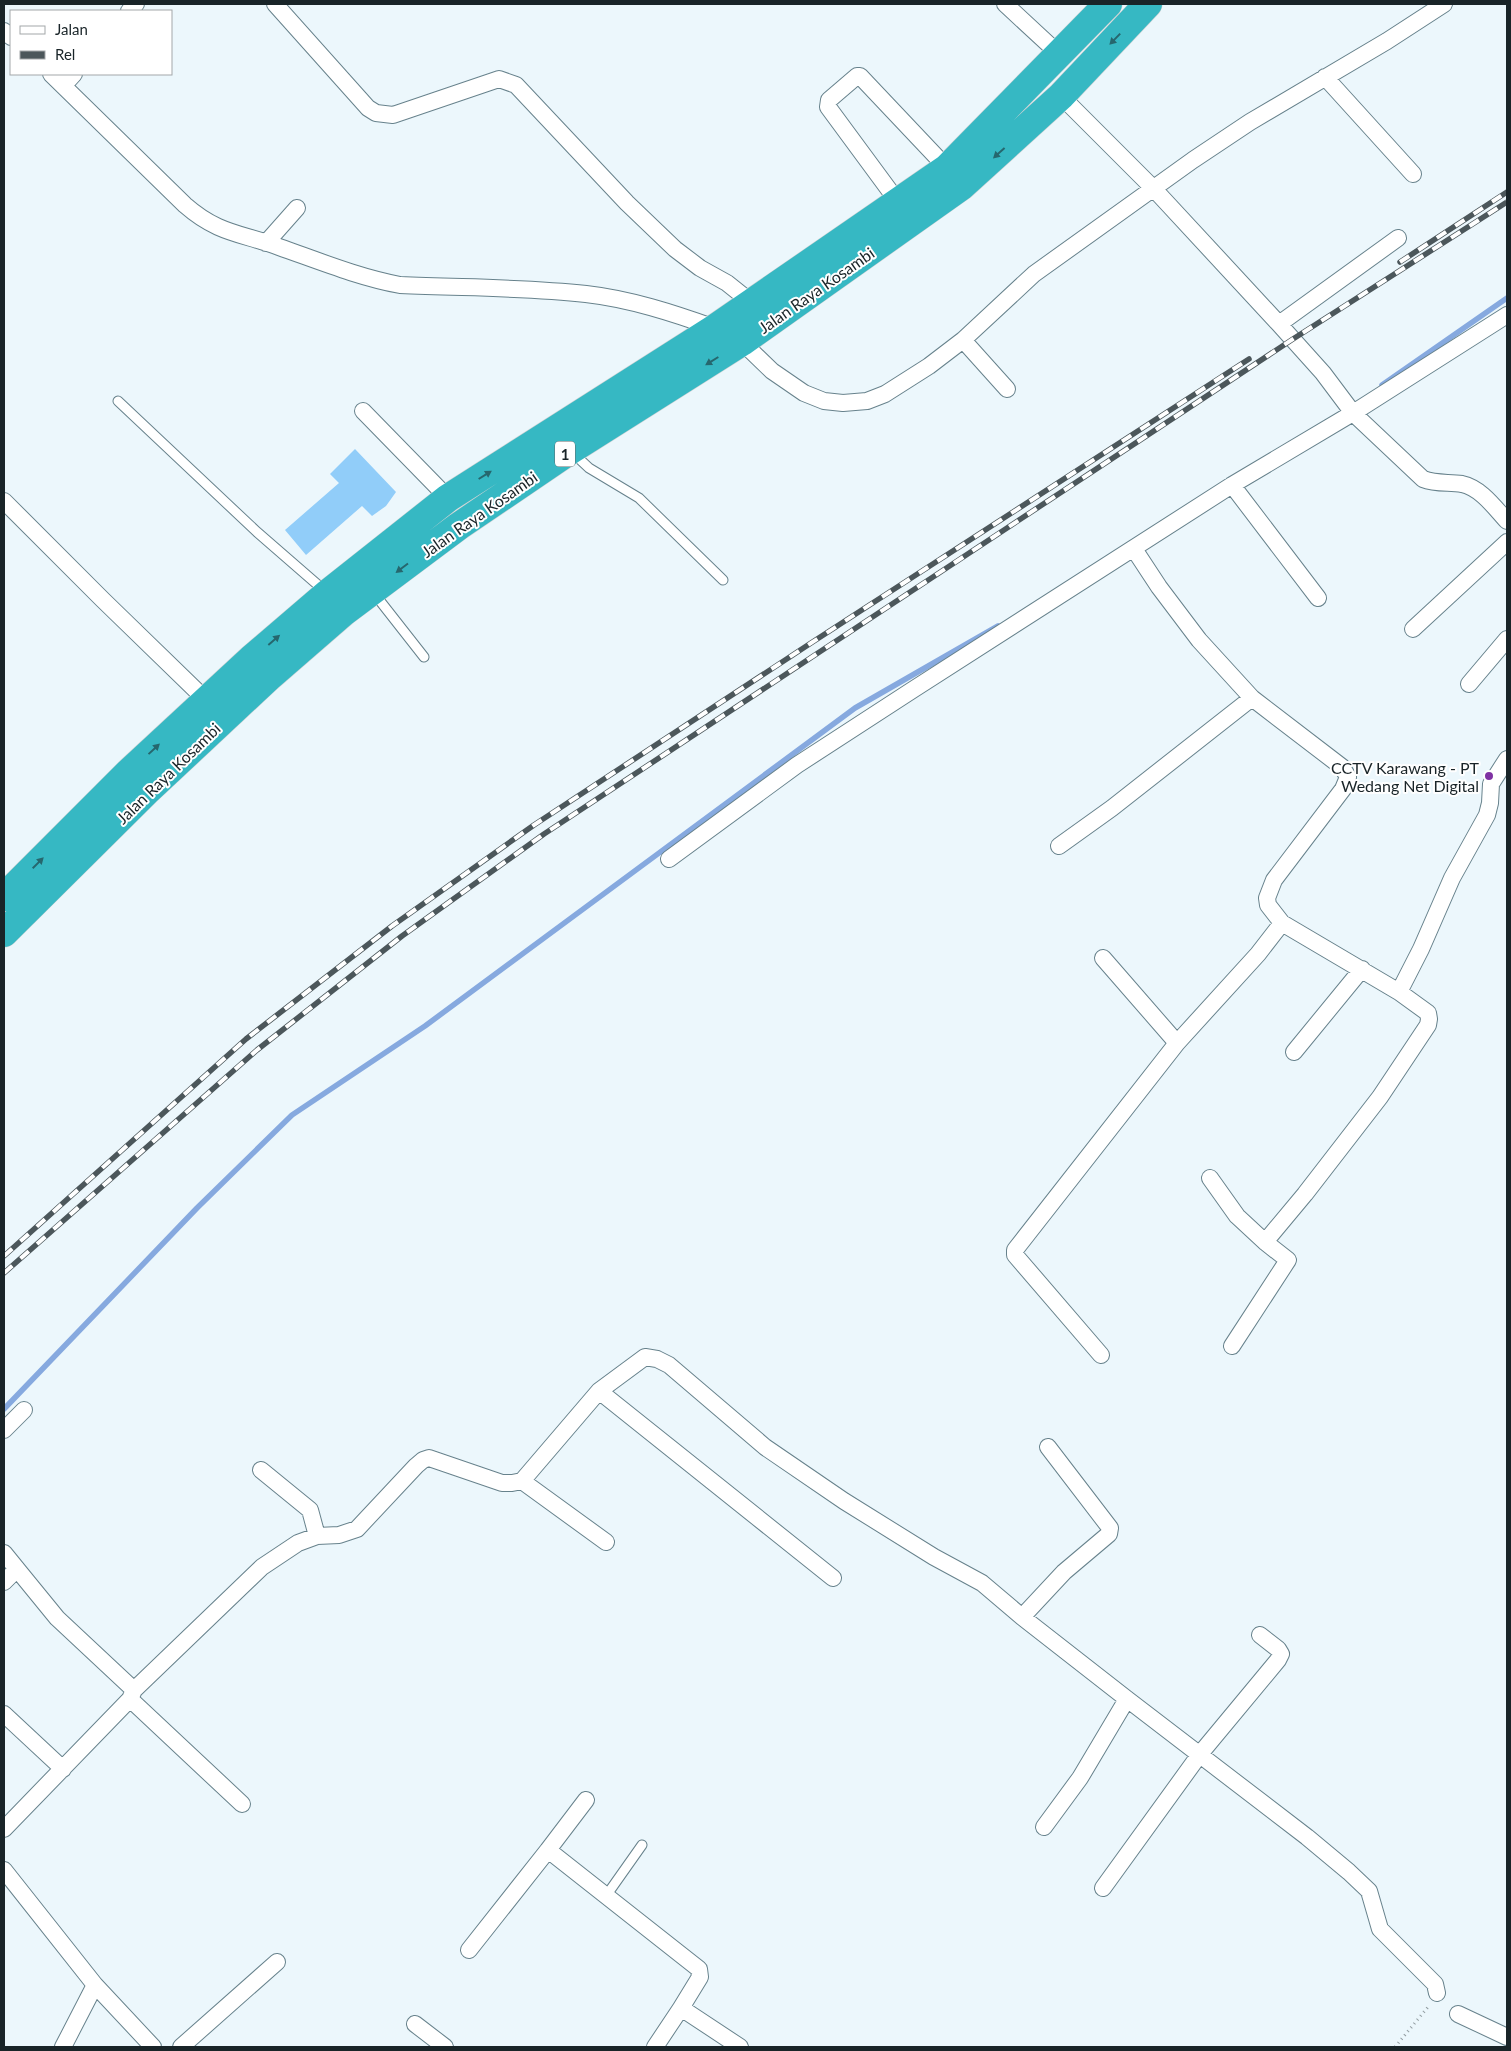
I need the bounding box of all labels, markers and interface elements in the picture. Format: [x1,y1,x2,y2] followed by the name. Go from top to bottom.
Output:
[10,10,172,75] legend
[55,20,88,38] text: Jalan
[1109,33,1121,45] one-way arrow
[55,45,75,63] text: Rel
[992,147,1005,158] one-way arrow
[754,243,878,337] street label: Jalan Raya Kosambi
[705,357,719,366] one-way arrow
[555,442,575,466] road number: 1
[417,467,541,561] street label: Jalan Raya Kosambi
[478,470,491,480] one-way arrow
[395,563,409,573] one-way arrow
[268,634,281,645] one-way arrow
[112,719,224,827] street label: Jalan Raya Kosambi
[148,743,160,755] one-way arrow
[1331,758,1480,795] place label: CCTV Karawang - PT Wedang Net Digital
[1483,770,1495,782] marker: CCTV Karawang - PT Wedang Net Digital
[32,857,44,869] one-way arrow

